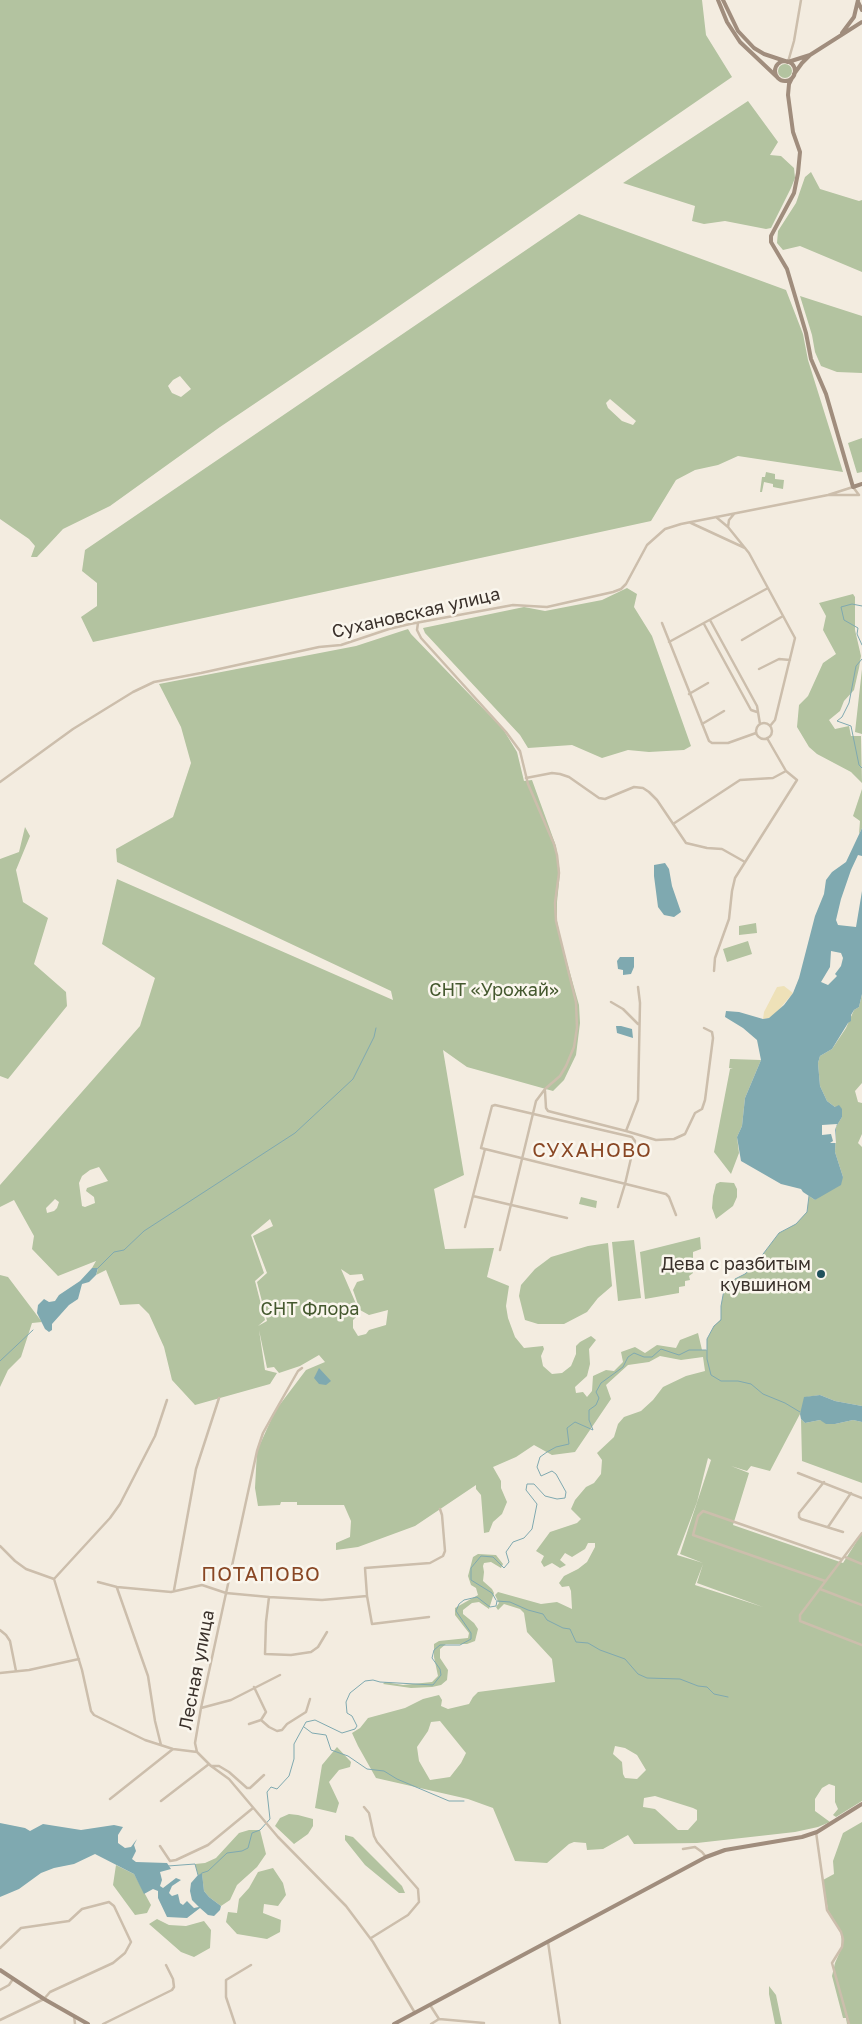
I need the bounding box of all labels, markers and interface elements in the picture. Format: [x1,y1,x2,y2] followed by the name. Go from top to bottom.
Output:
[330,583,502,643] street label: Сухановская улица
[429,979,559,1001] park label: СНТ «Урожай»
[531,1139,653,1163] district label: СУХАНОВО
[661,1253,811,1296] place label: Дева с разбитым кувшином
[815,1268,827,1280] marker: Дева с разбитым кувшином
[260,1298,360,1320] park label: СНТ Флора
[200,1563,322,1587] district label: ПОТАПОВО
[175,1608,219,1732] street label: Лесная улица

